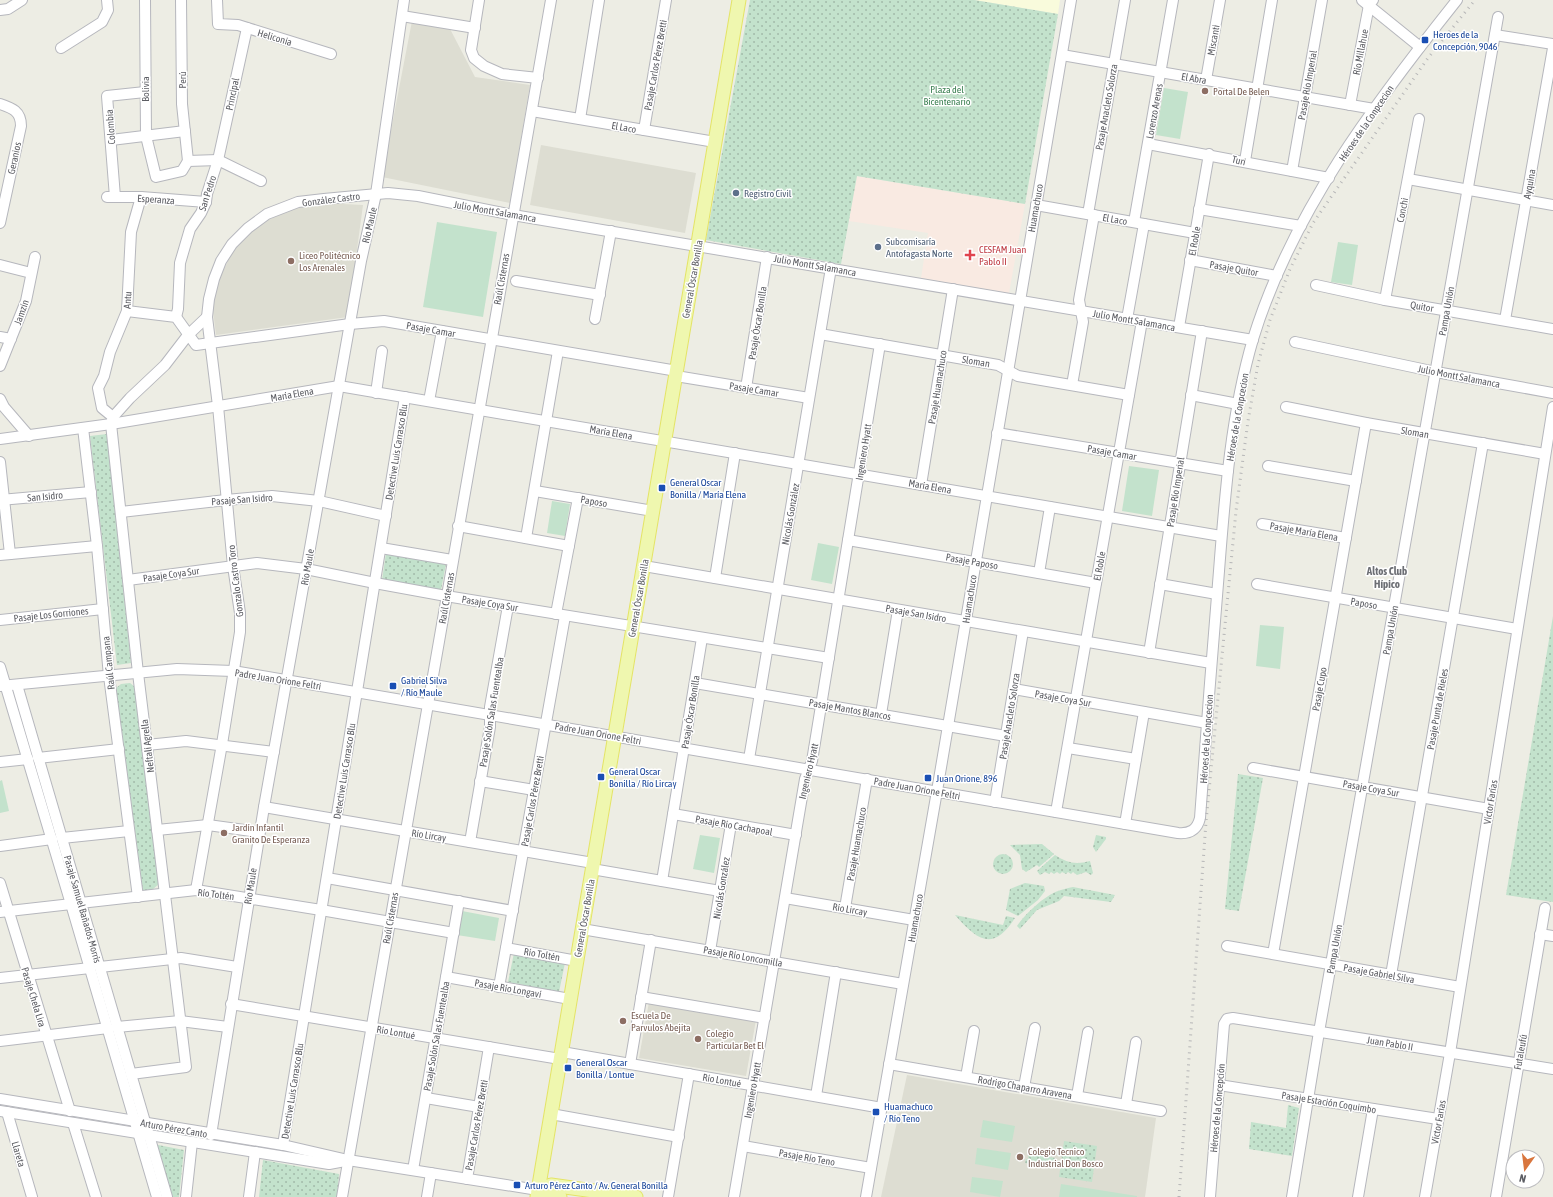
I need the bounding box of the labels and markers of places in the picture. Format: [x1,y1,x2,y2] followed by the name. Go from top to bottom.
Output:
[1433,29,1498,52] place label: Heroes de la Concepción, 9046
[1420,35,1430,45] marker: Heroes de la Concepción, 9046
[1200,86,1210,96] marker: Portal De Belen
[1213,86,1270,97] place label: Portal De Belen
[731,188,741,198] marker: Registro Civil
[744,188,792,199] place label: Registro Civil
[886,236,953,259] place label: Subcomisaría Antofagasta Norte
[873,242,883,252] marker: Subcomisaría Antofagasta Norte
[979,244,1026,267] place label: CESFAM Juan Pablo II
[964,249,976,261] marker: CESFAM Juan Pablo II
[299,250,361,273] place label: Liceo Politécnico Los Arenales
[286,256,296,266] marker: Liceo Politécnico Los Arenales
[670,477,746,500] place label: General Oscar Bonilla / María Elena
[657,483,667,493] marker: General Oscar Bonilla / María Elena
[401,675,448,698] place label: Gabriel Silva / Río Maule
[388,681,398,691] marker: Gabriel Silva / Río Maule
[609,766,677,789] place label: General Oscar Bonilla / Río Lircay
[596,772,606,782] marker: General Oscar Bonilla / Río Lircay
[923,773,933,783] marker: Juan Orione, 896
[936,773,998,784] place label: Juan Orione, 896
[232,822,310,845] place label: Jardín Infantil Granito De Esperanza
[219,828,229,838] marker: Jardín Infantil Granito De Esperanza
[631,1010,691,1033] place label: Escuela De Parvulos Abejita
[618,1016,628,1026] marker: Escuela De Parvulos Abejita
[706,1028,764,1051] place label: Colegio Particular Bet El
[693,1034,703,1044] marker: Colegio Particular Bet El
[576,1057,635,1080] place label: General Oscar Bonilla / Lontue
[563,1063,573,1073] marker: General Oscar Bonilla / Lontue
[884,1101,933,1124] place label: Huamachuco / Río Teno
[871,1107,881,1117] marker: Huamachuco / Río Teno
[1028,1146,1103,1169] place label: Colegio Tecnico Industrial Don Bosco
[1015,1152,1025,1162] marker: Colegio Tecnico Industrial Don Bosco
[512,1180,522,1190] marker: Arturo Pérez Canto / Av. General Bonilla
[525,1180,668,1191] place label: Arturo Pérez Canto / Av. General Bonilla

